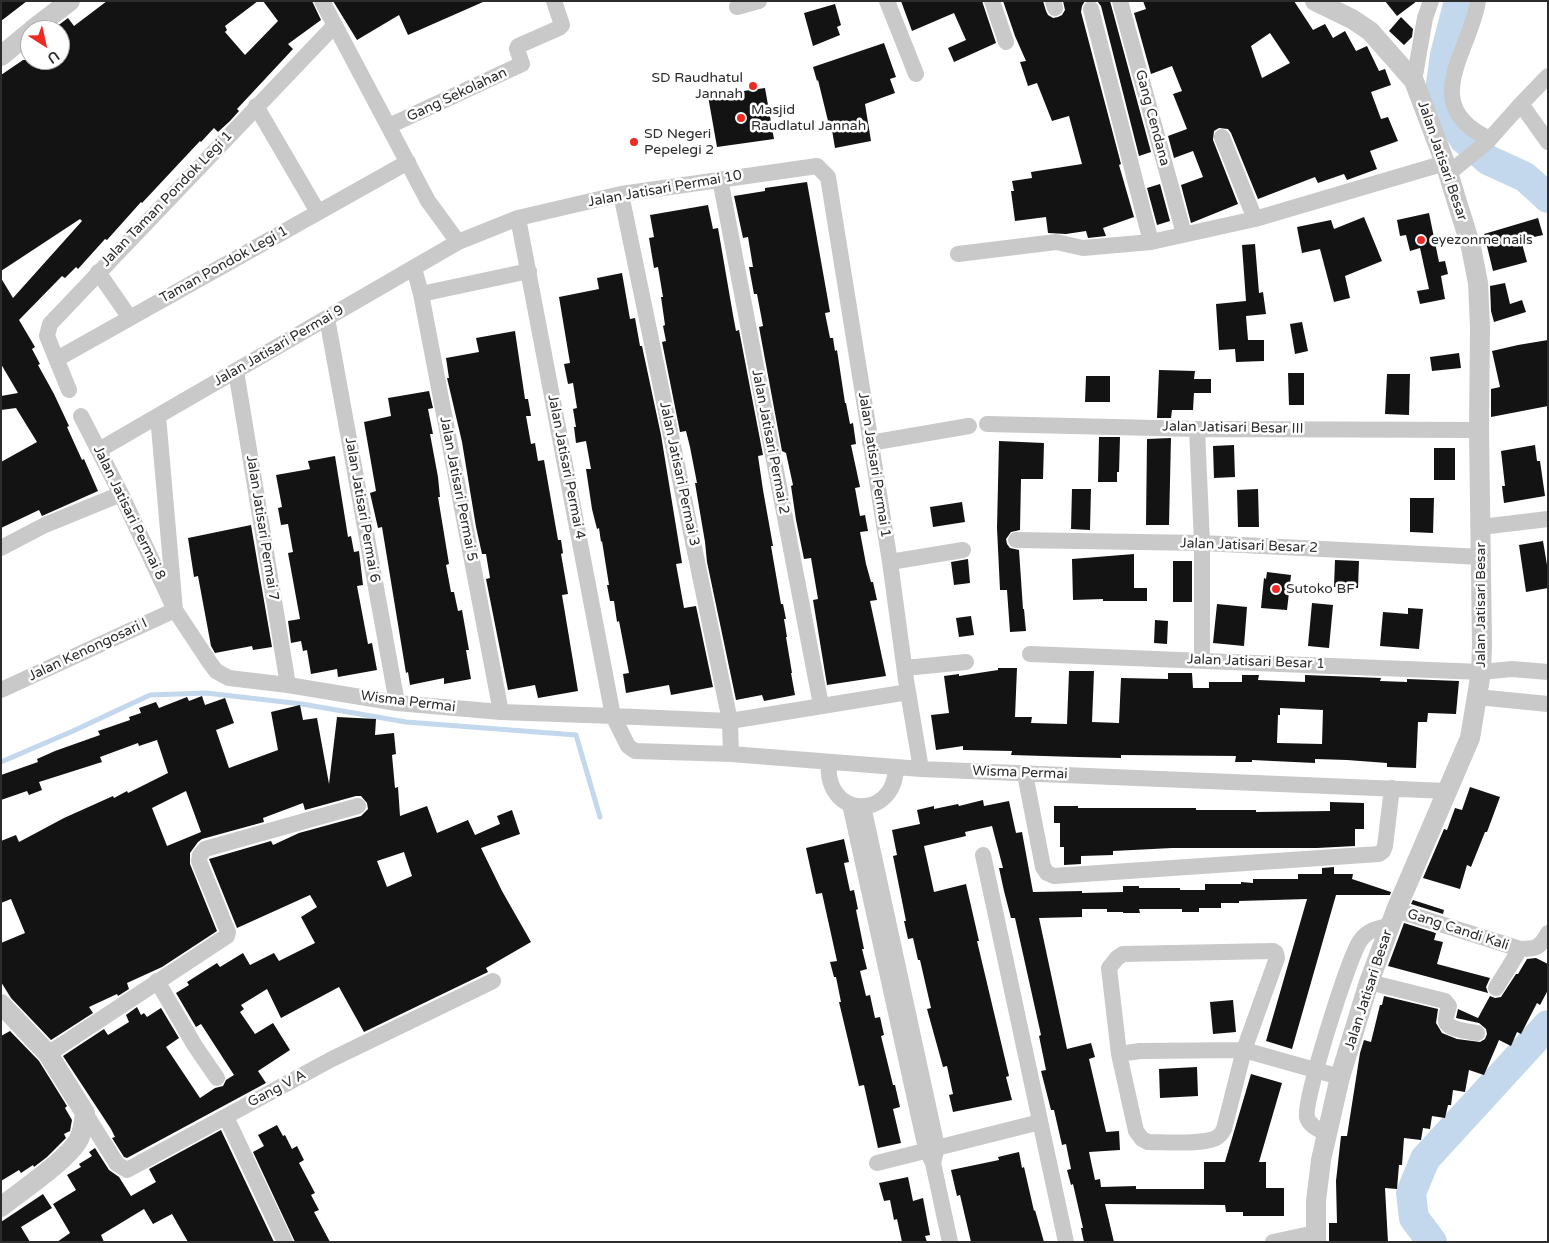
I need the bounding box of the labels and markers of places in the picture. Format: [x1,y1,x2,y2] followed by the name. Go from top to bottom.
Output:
[651,70,743,102] place label: SD Raudhatul Jannah
[747,80,759,92] marker: SD Raudhatul Jannah
[751,102,866,134] place label: Masjid Raudlatul Jannah
[735,112,747,124] marker: Masjid Raudlatul Jannah
[644,126,714,158] place label: SD Negeri Pepelegi 2
[628,136,640,148] marker: SD Negeri Pepelegi 2
[1431,232,1533,248] place label: eyezonme nails
[1415,234,1427,246] marker: eyezonme nails
[1286,581,1355,597] place label: Sutoko BF
[1270,583,1282,595] marker: Sutoko BF

